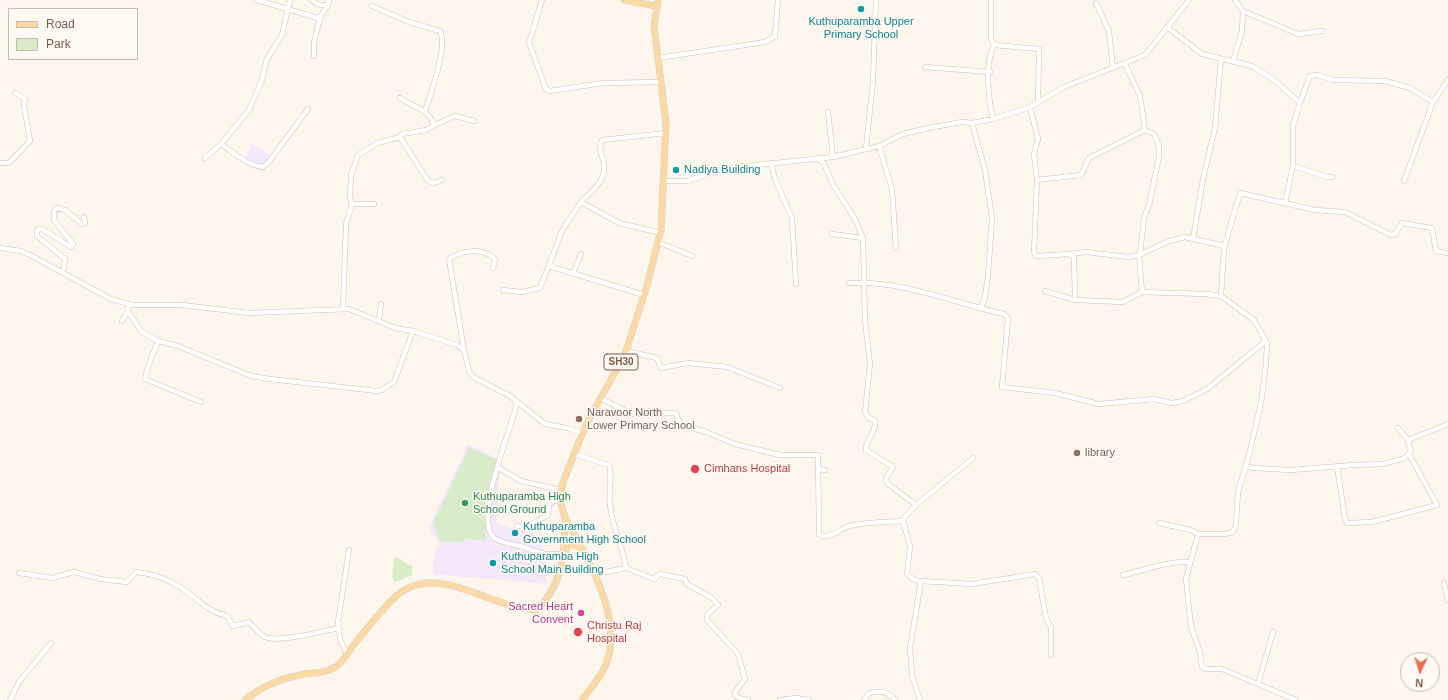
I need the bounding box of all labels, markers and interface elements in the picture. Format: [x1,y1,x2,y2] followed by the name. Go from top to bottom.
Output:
[856,4,866,14] marker: Kuthuparamba Upper Primary School
[8,8,138,60] legend
[808,15,914,41] place label: Kuthuparamba Upper Primary School
[46,17,75,31] text: Road
[46,37,71,51] text: Park
[684,163,760,177] place label: Nadiya Building
[671,165,681,175] marker: Nadiya Building
[604,354,638,370] road number: SH30
[587,406,695,432] place label: Naravoor North Lower Primary School
[574,414,584,424] marker: Naravoor North Lower Primary School
[1085,446,1115,460] place label: library
[1072,448,1082,458] marker: library
[704,462,790,476] place label: Cimhans Hospital
[689,463,701,475] marker: Cimhans Hospital
[473,490,571,516] place label: Kuthuparamba High School Ground
[460,498,470,508] marker: Kuthuparamba High School Ground
[523,520,646,546] place label: Kuthuparamba Government High School
[510,528,520,538] marker: Kuthuparamba Government High School
[501,550,604,576] place label: Kuthuparamba High School Main Building
[488,558,498,568] marker: Kuthuparamba High School Main Building
[508,600,573,626] place label: Sacred Heart Convent
[576,608,586,618] marker: Sacred Heart Convent
[587,619,641,645] place label: Christu Raj Hospital
[572,626,584,638] marker: Christu Raj Hospital
[1400,652,1440,692] north arrow
[1415,677,1424,689] text: N

